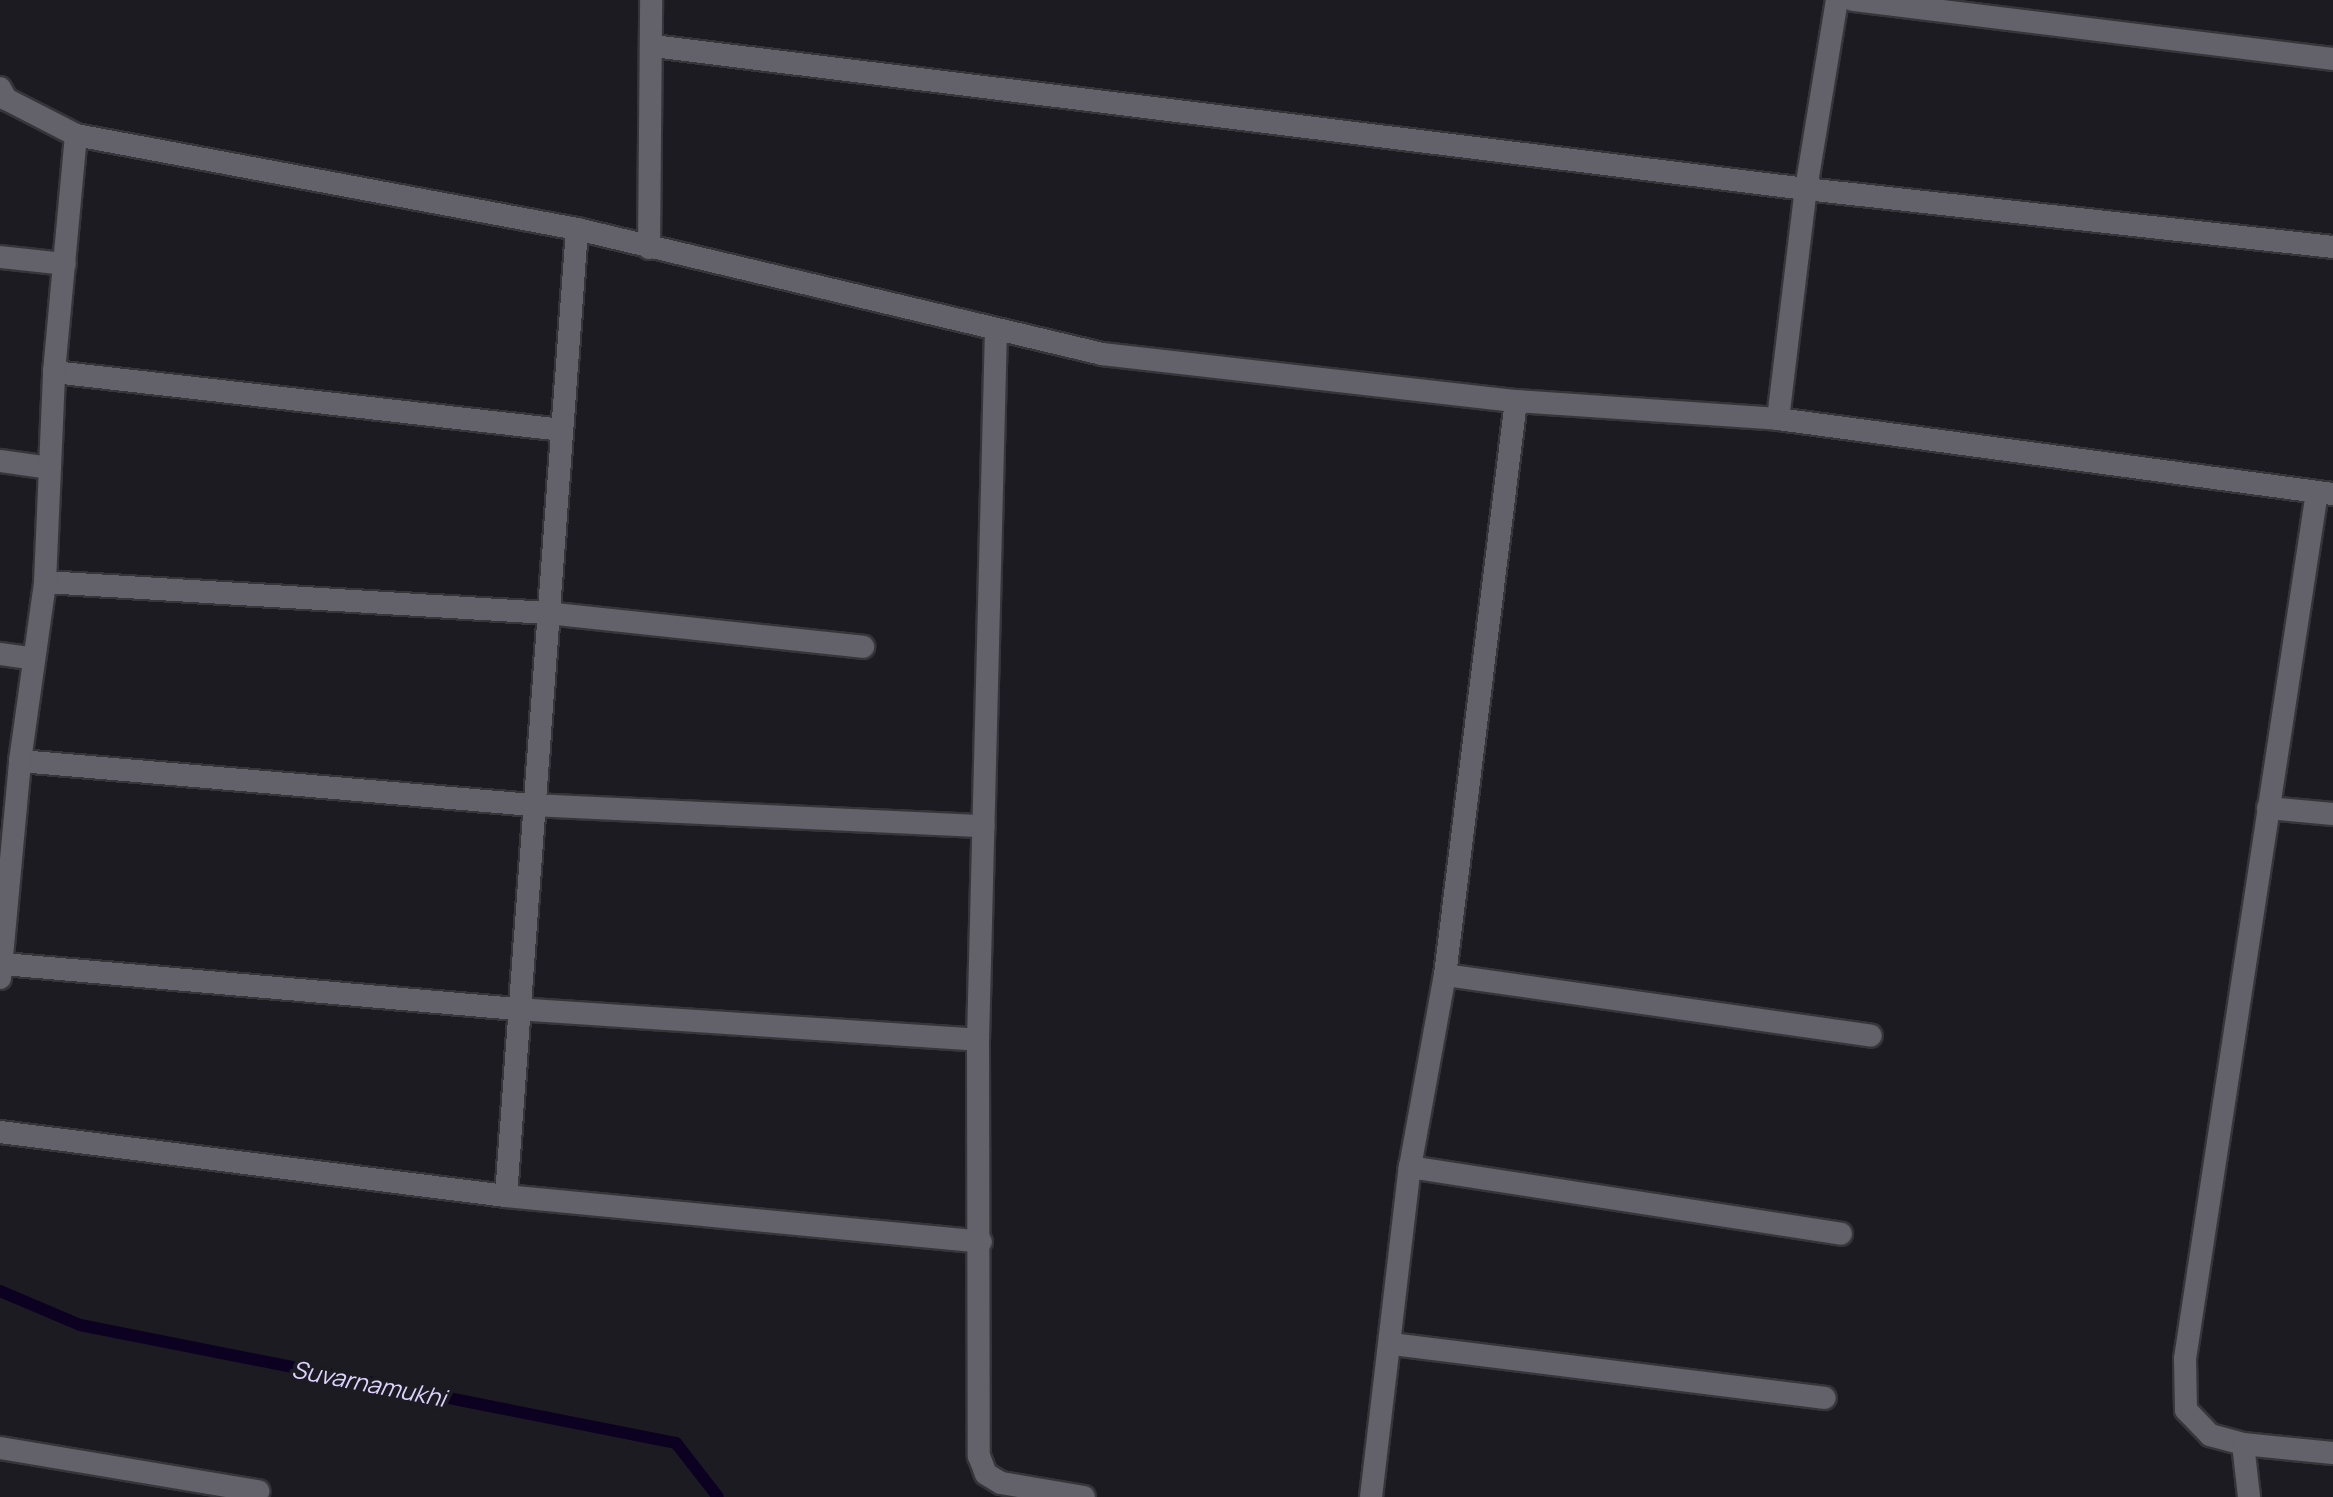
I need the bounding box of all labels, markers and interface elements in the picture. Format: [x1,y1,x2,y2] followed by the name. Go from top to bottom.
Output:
[289,1354,449,1412] water label: Suvarnamukhi

